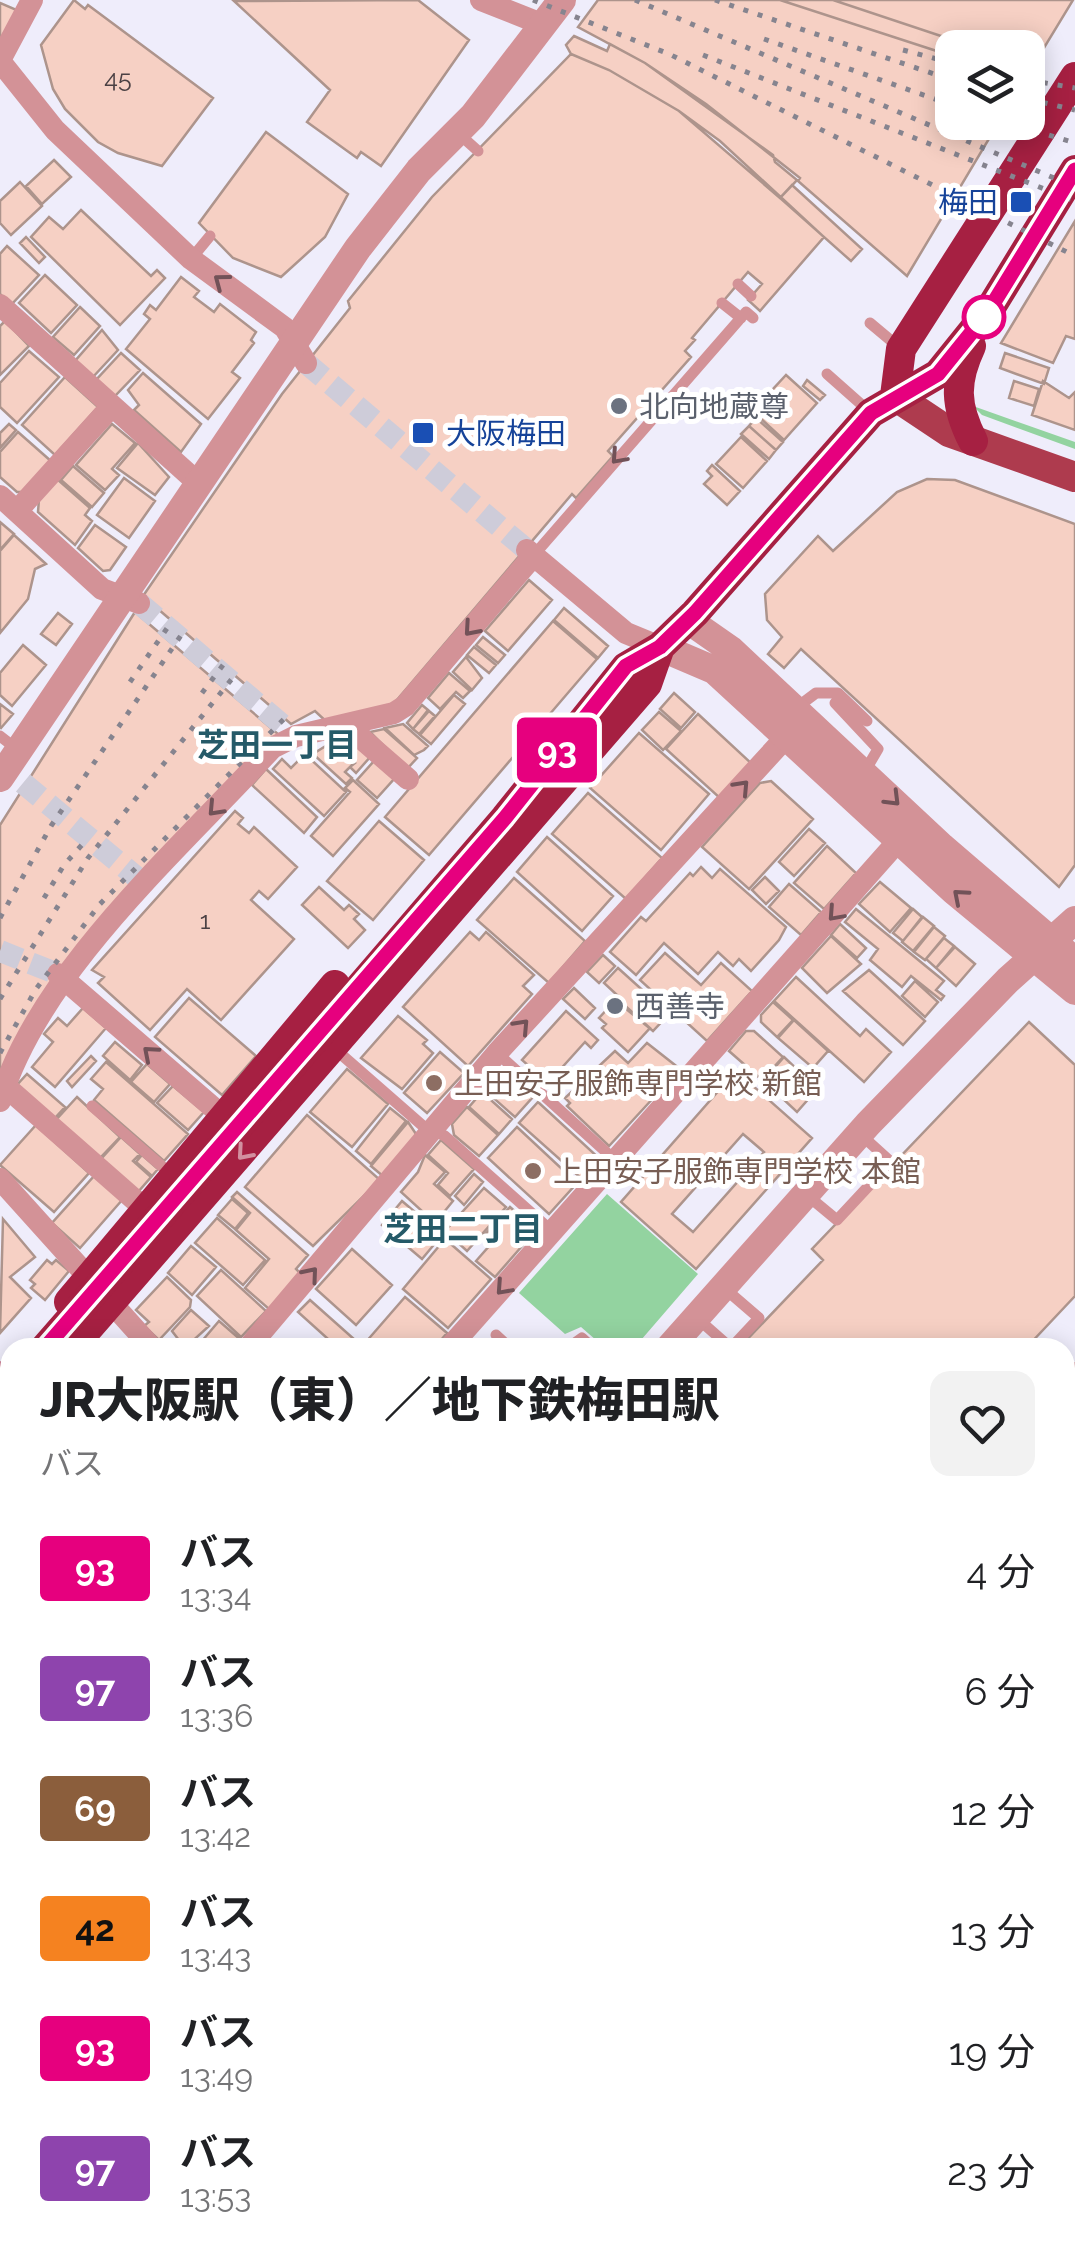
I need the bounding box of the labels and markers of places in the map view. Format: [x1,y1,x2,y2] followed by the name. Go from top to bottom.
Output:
[938,185,998,220] place label: 梅田
[1008,189,1034,215] marker: 梅田
[963,296,1005,338] unlabelled marker
[639,389,789,424] place label: 北向地蔵尊
[608,395,630,417] marker: 北向地蔵尊
[446,416,566,451] place label: 大阪梅田
[410,420,436,446] marker: 大阪梅田
[635,989,725,1024] place label: 西善寺
[604,995,626,1017] marker: 西善寺
[454,1066,822,1101] place label: 上田安子服飾専門学校 新館
[423,1072,445,1094] marker: 上田安子服飾専門学校 新館
[553,1154,921,1189] place label: 上田安子服飾専門学校 本館
[522,1160,544,1182] marker: 上田安子服飾専門学校 本館

